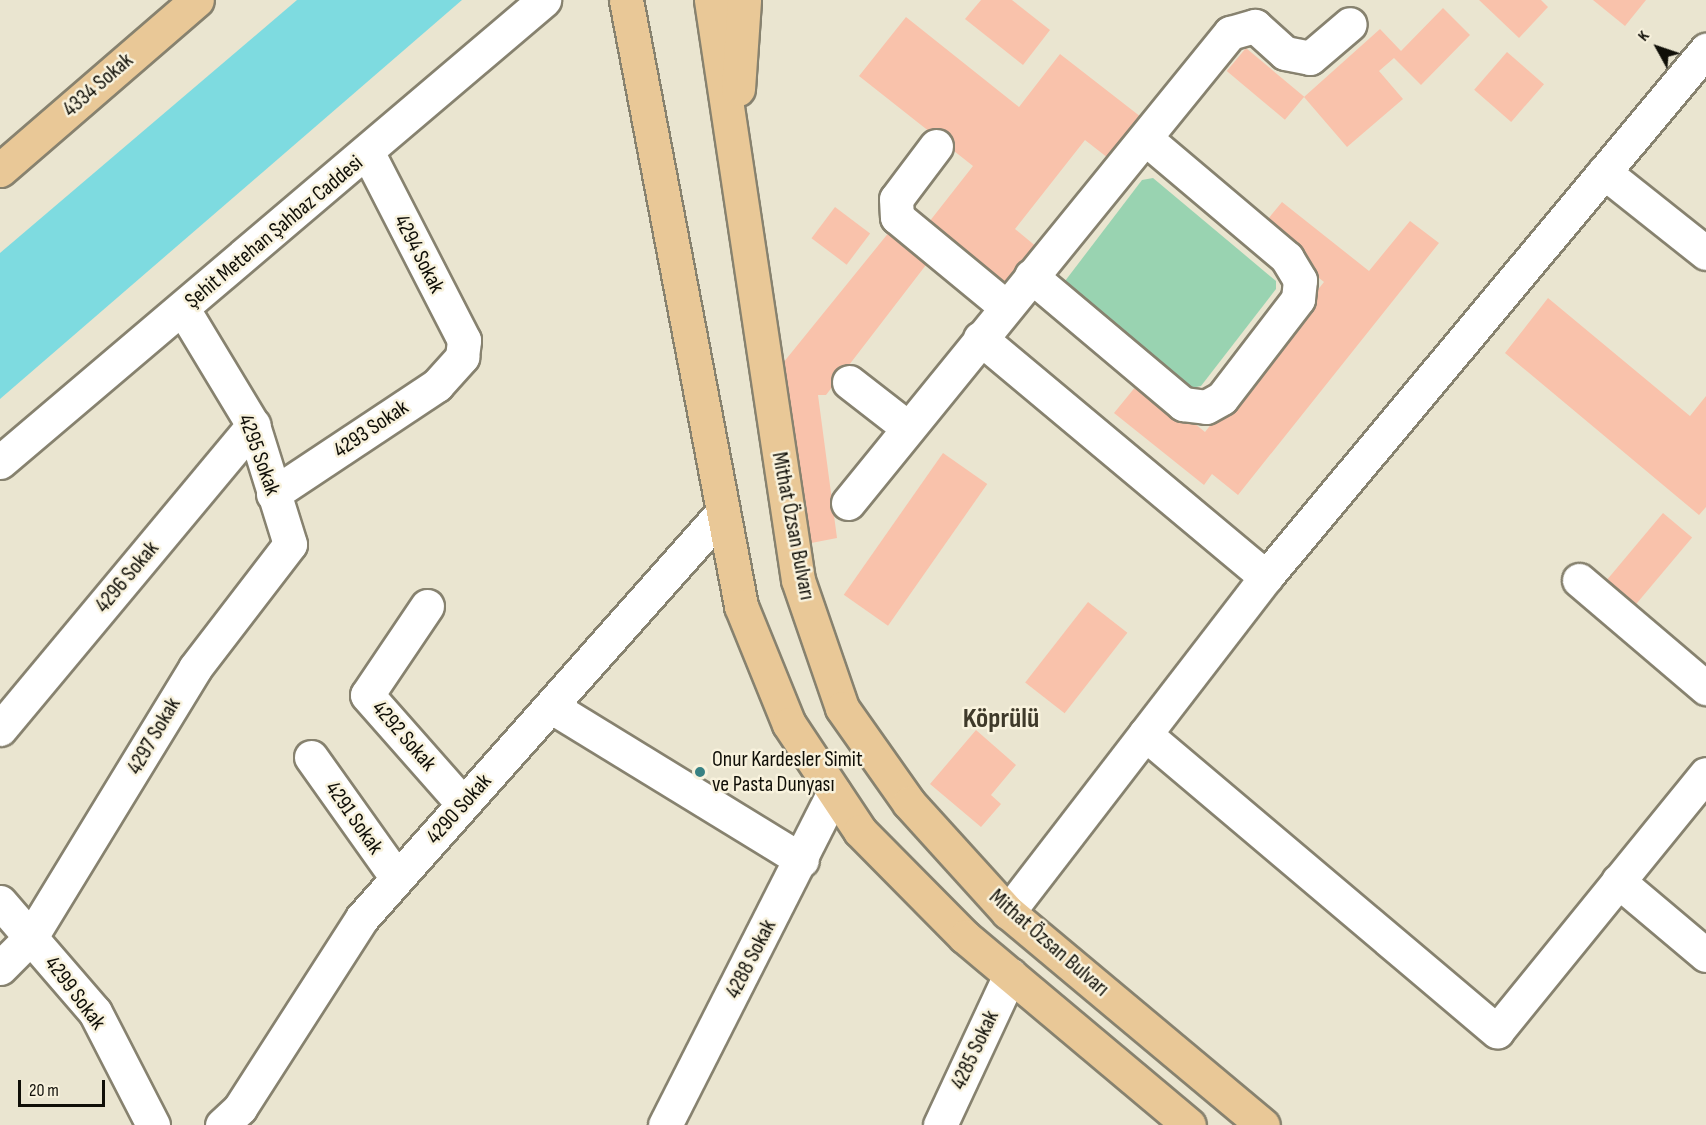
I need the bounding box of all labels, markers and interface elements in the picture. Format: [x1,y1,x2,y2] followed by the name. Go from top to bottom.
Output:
[1628,18,1688,78] north arrow
[1634,27,1654,45] text: K
[58,47,138,123] street label: 4334 Sokak
[180,150,368,314] street label: Şehit Metehan Şahbaz Caddesi
[388,210,450,298] street label: 4294 Sokak
[329,394,413,464] street label: 4293 Sokak
[232,411,286,499] street label: 4295 Sokak
[766,450,820,602] street label: Mithat Özsan Bulvarı
[90,536,164,618] street label: 4296 Sokak
[122,693,186,779] street label: 4297 Sokak
[366,695,442,777] street label: 4292 Sokak
[963,702,1039,736] district label: Köprülü
[712,746,863,798] place label: Onur Kardesler Simit ve Pasta Dunyası
[693,765,707,779] marker: Onur Kardesler Simit ve Pasta Dunyası
[421,768,497,850] street label: 4290 Sokak
[319,776,389,860] street label: 4291 Sokak
[984,884,1114,1002] street label: Mithat Özsan Bulvarı
[720,915,782,1003] street label: 4288 Sokak
[39,951,111,1035] street label: 4299 Sokak
[945,1006,1005,1094] street label: 4285 Sokak
[21,1068,108,1106] scale bar
[29,1080,59,1101] text: 20 m

